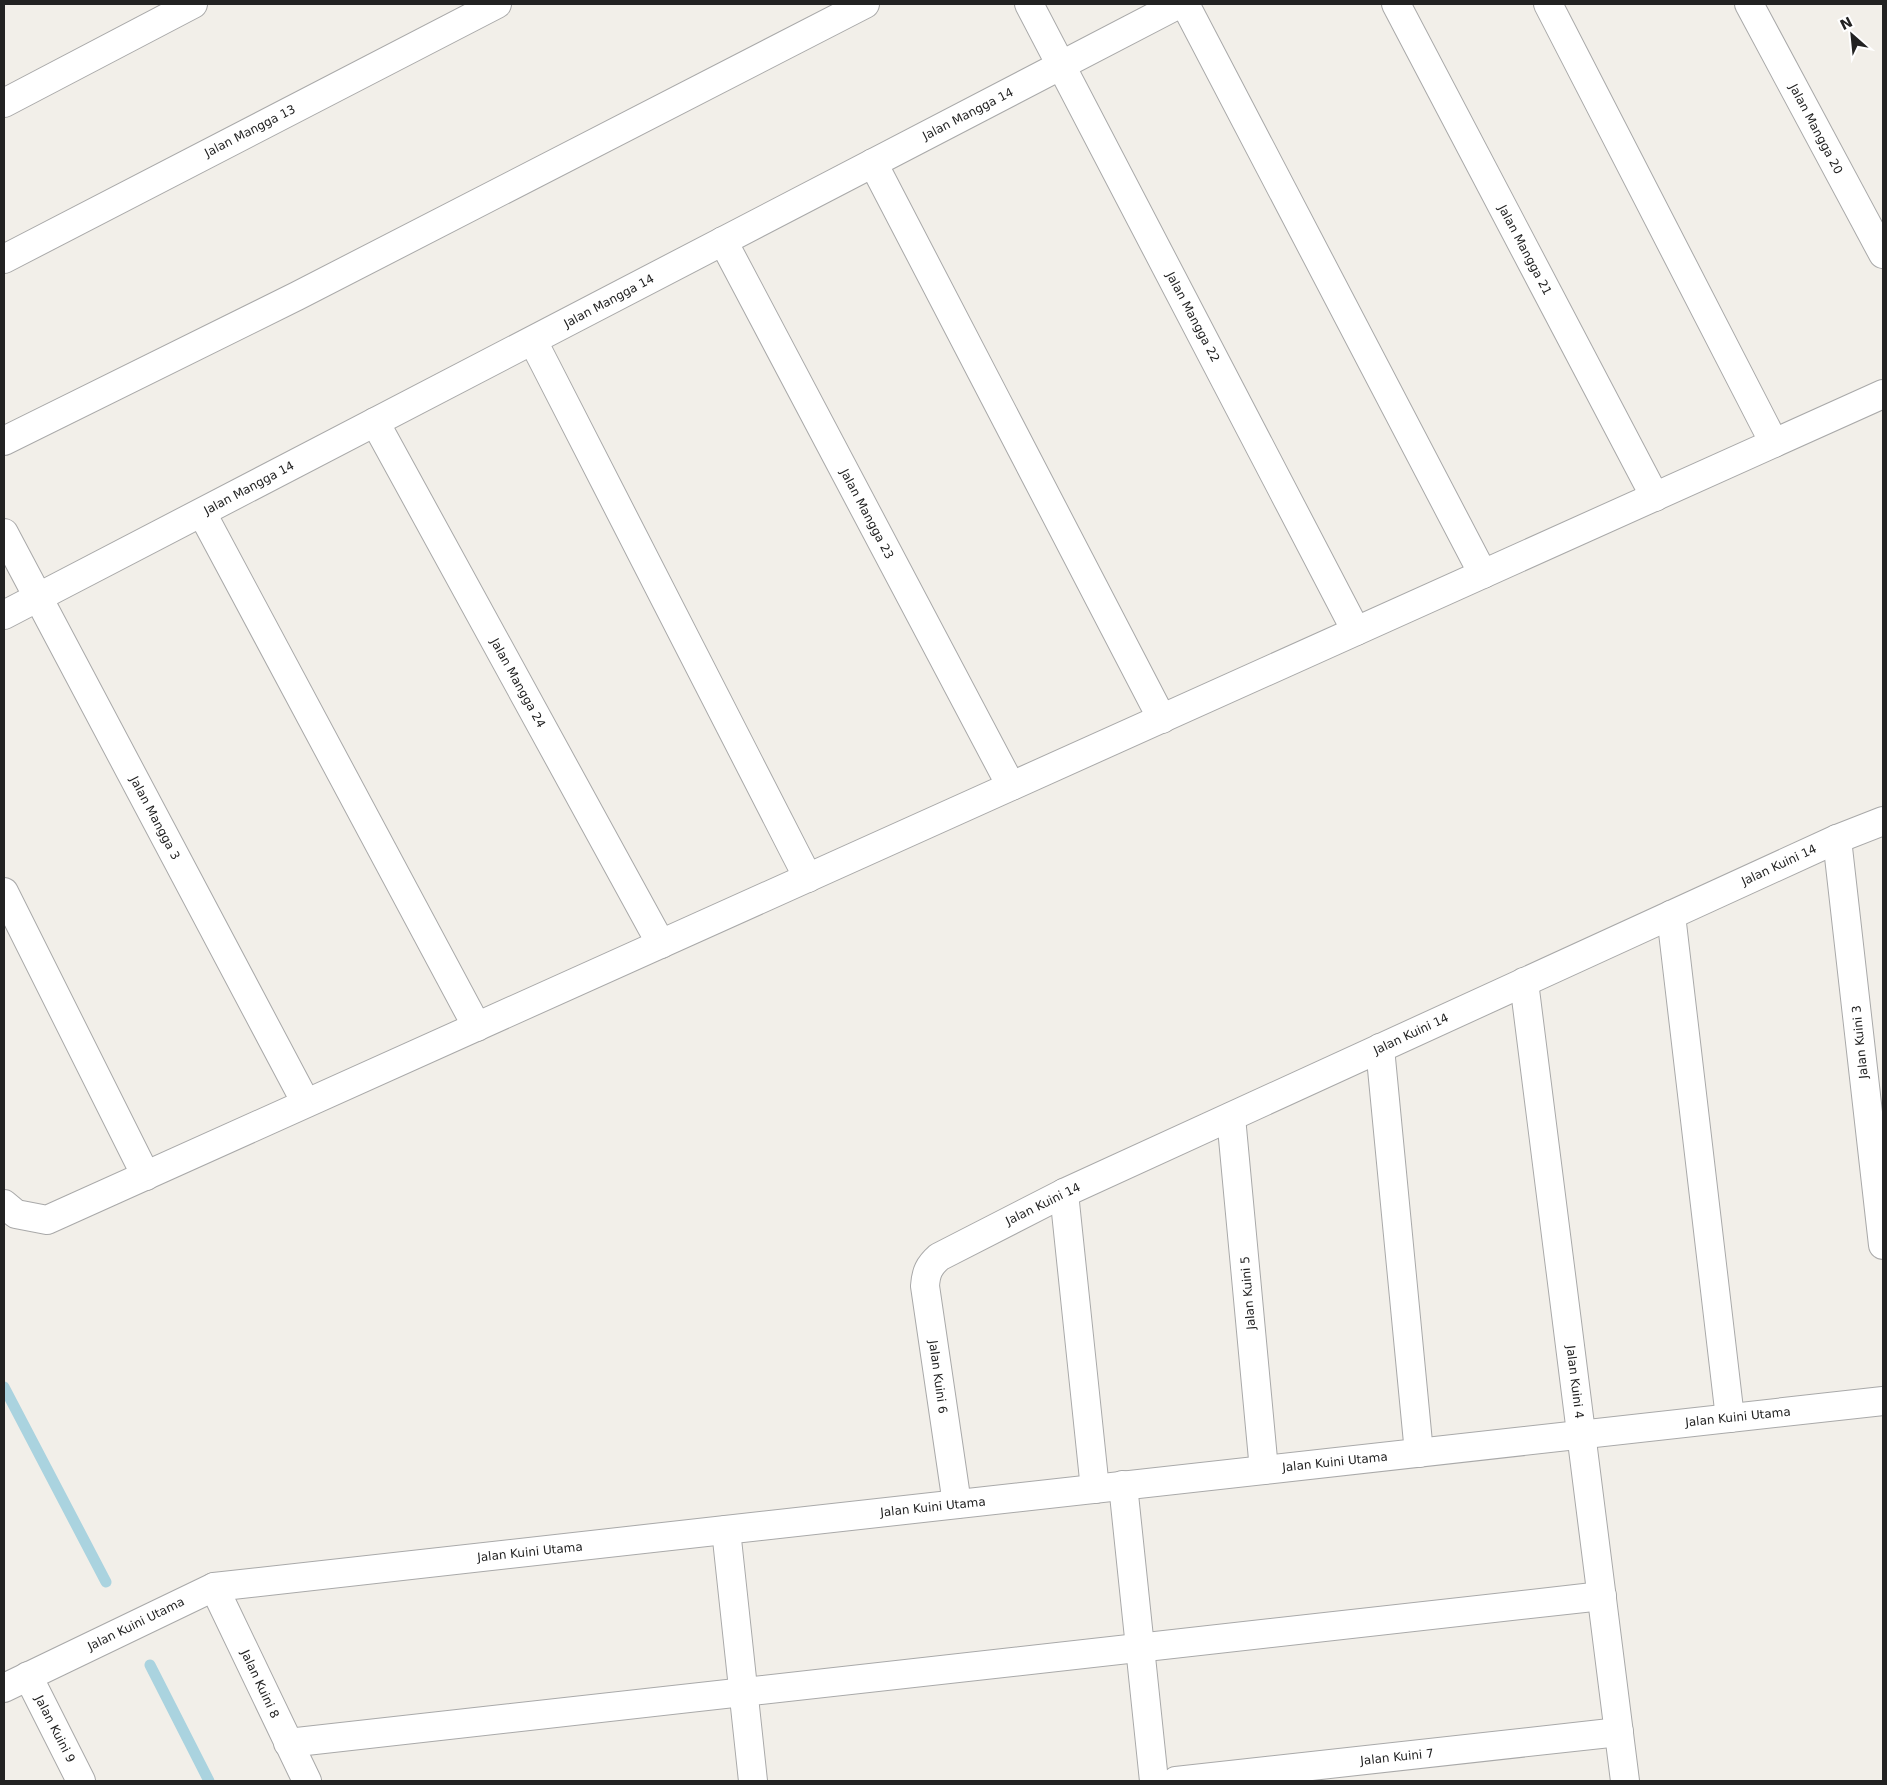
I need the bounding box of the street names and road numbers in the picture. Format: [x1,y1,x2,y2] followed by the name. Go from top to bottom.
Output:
[1786,81,1846,176] street label: Jalan Mangga 20
[919,85,1016,143] street label: Jalan Mangga 14
[201,102,298,160] street label: Jalan Mangga 13
[1495,202,1555,297] street label: Jalan Mangga 21
[1163,269,1223,364] street label: Jalan Mangga 22
[561,271,656,331] street label: Jalan Mangga 14
[201,458,296,518] street label: Jalan Mangga 14
[837,466,897,561] street label: Jalan Mangga 23
[487,635,548,730] street label: Jalan Mangga 24
[127,773,183,862] street label: Jalan Mangga 3
[1738,841,1819,889] street label: Jalan Kuini 14
[1849,1005,1871,1080] street label: Jalan Kuini 3
[1370,1010,1451,1058] street label: Jalan Kuini 14
[1003,1180,1083,1229] street label: Jalan Kuini 14
[1238,1256,1258,1331] street label: Jalan Kuini 5
[926,1339,950,1414] street label: Jalan Kuini 6
[1563,1344,1586,1419] street label: Jalan Kuini 4
[1684,1405,1791,1430] street label: Jalan Kuini Utama
[1281,1450,1388,1475] street label: Jalan Kuini Utama
[879,1495,986,1520] street label: Jalan Kuini Utama
[476,1540,583,1565] street label: Jalan Kuini Utama
[84,1595,187,1654] street label: Jalan Kuini Utama
[238,1647,282,1720] street label: Jalan Kuini 8
[32,1692,78,1765] street label: Jalan Kuini 9
[1359,1746,1434,1768] street label: Jalan Kuini 7

